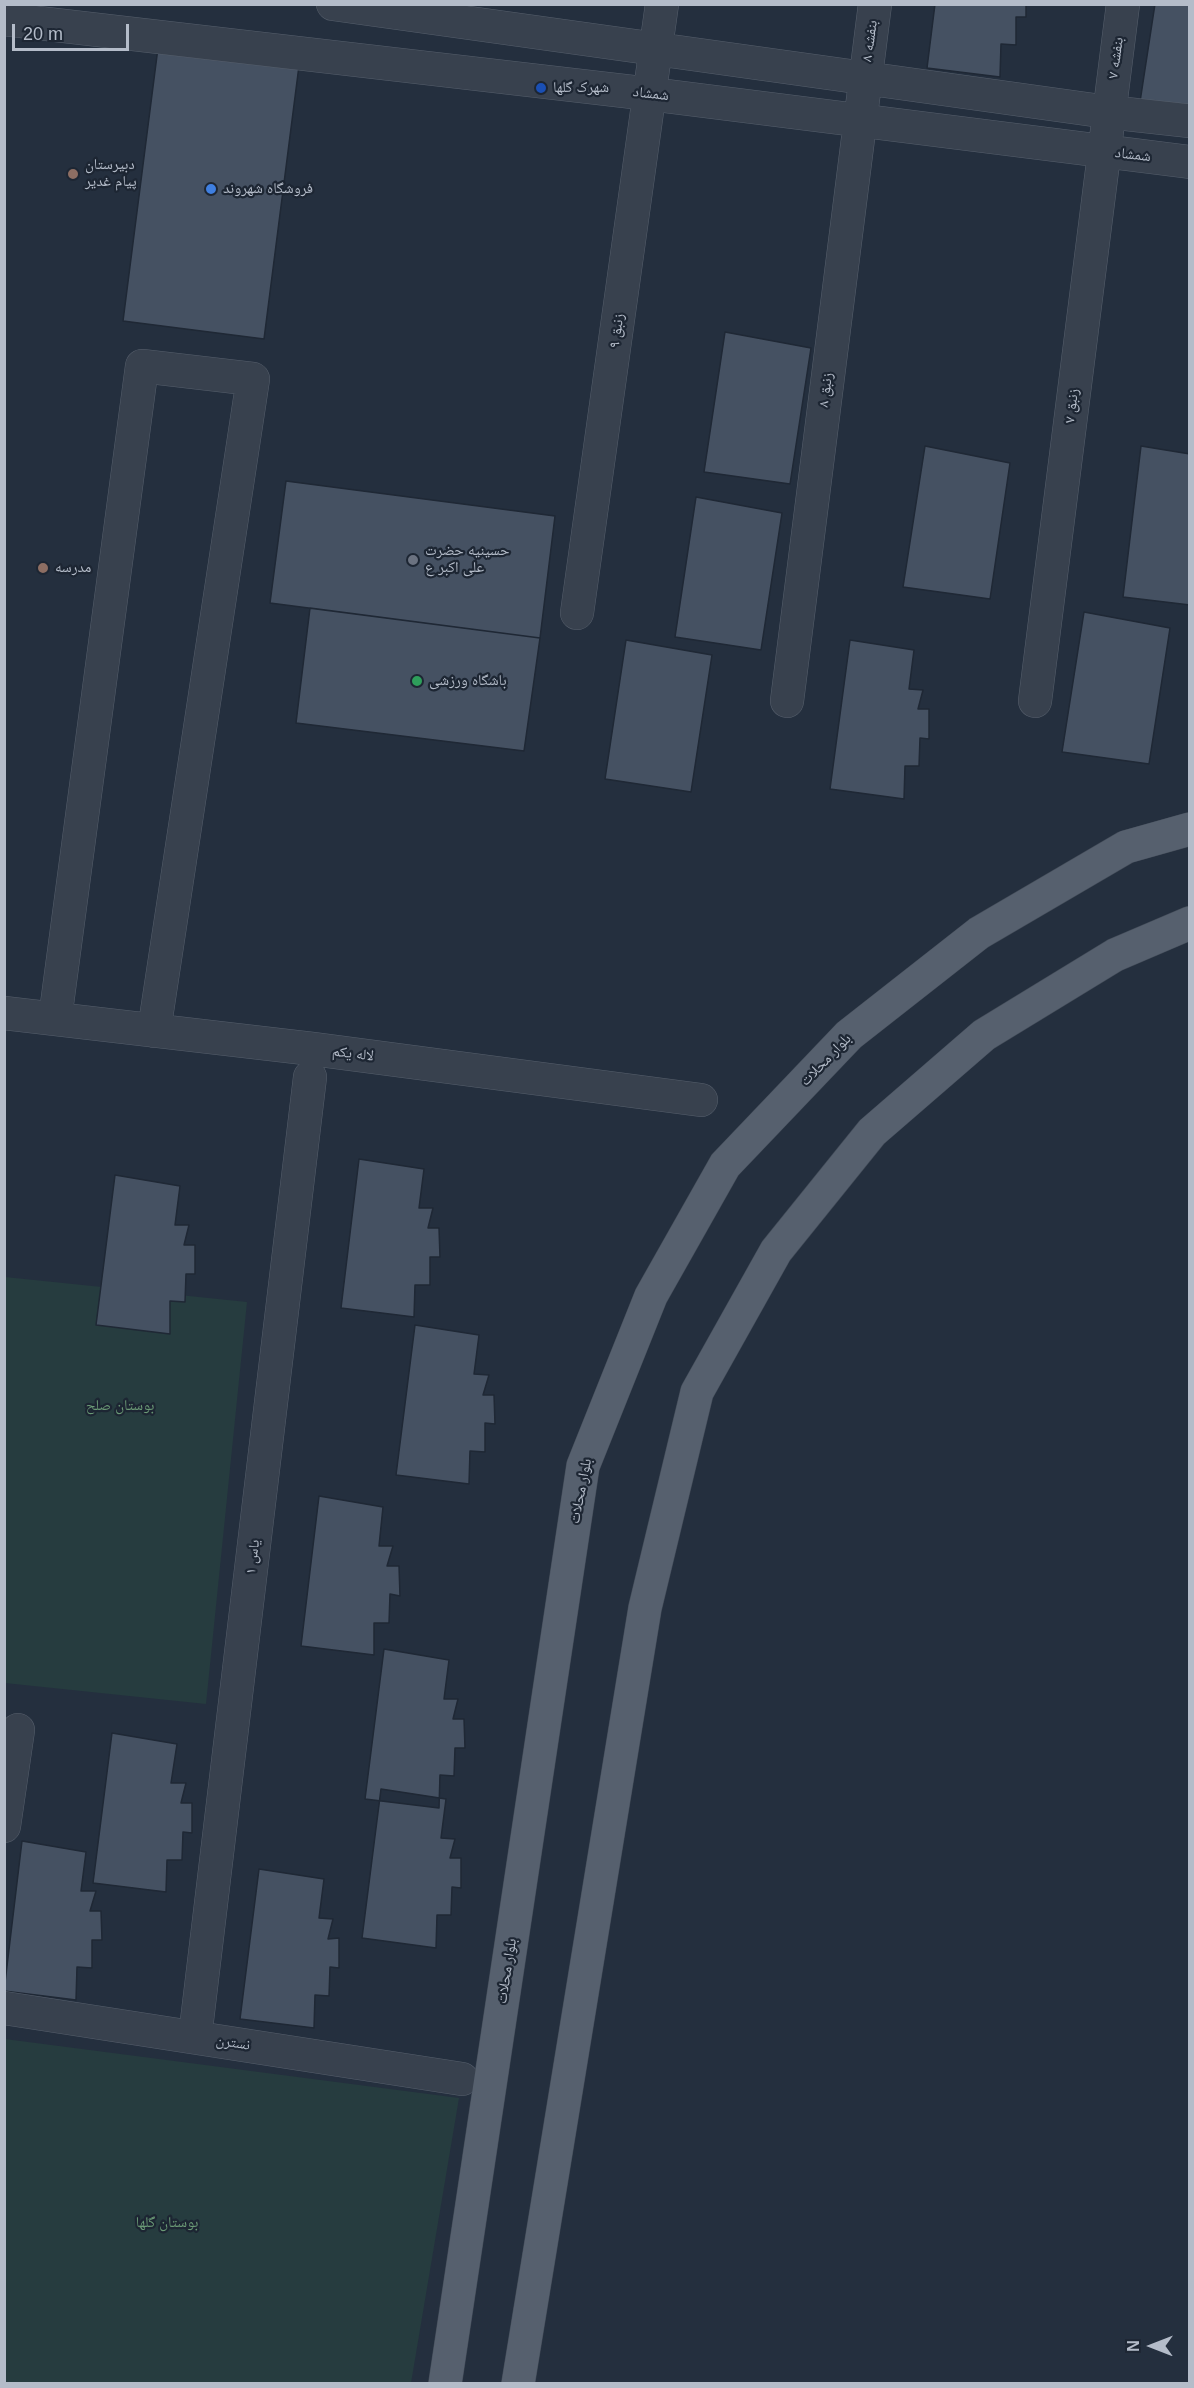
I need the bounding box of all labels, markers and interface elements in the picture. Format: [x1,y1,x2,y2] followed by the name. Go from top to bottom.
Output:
[15,12,132,50] scale bar
[858,19,882,63] street label: بنفشه ۸
[23,24,63,44] text: 20 m
[1104,36,1128,80] street label: بنفشه ۷
[553,79,609,97] place label: شهرک گلها
[534,81,548,95] marker: شهرک گلها
[632,83,670,105] street label: شمشاد
[1114,144,1152,166] street label: شمشاد
[85,156,137,191] place label: دبیرستان پیام غدیر
[66,167,80,181] marker: دبیرستان پیام غدیر
[223,180,313,198] place label: فروشگاه شهروند
[204,182,218,196] marker: فروشگاه شهروند
[606,313,628,349] street label: زنبق ۹
[815,372,837,408] street label: زنبق ۸
[1061,388,1083,424] street label: زنبق ۷
[425,542,509,577] place label: حسینیه حضرت علی اکبر ع
[406,553,420,567] marker: حسینیه حضرت علی اکبر ع
[55,559,91,577] place label: مدرسه
[36,561,50,575] marker: مدرسه
[429,672,507,690] place label: باشگاه ورزشی
[410,674,424,688] marker: باشگاه ورزشی
[797,1030,855,1090] street label: بلوار محلات
[331,1043,375,1065] street label: لاله یکم
[86,1397,154,1415] park label: بوستان صلح
[566,1457,596,1525] street label: بلوار محلات
[242,1539,264,1575] street label: یاس ۱
[493,1937,521,2005] street label: بلوار محلات
[215,2031,251,2055] street label: نسترن
[136,2214,198,2232] park label: بوستان گلها
[1122,2316,1182,2376] north arrow
[1125,2340,1142,2352] text: N

